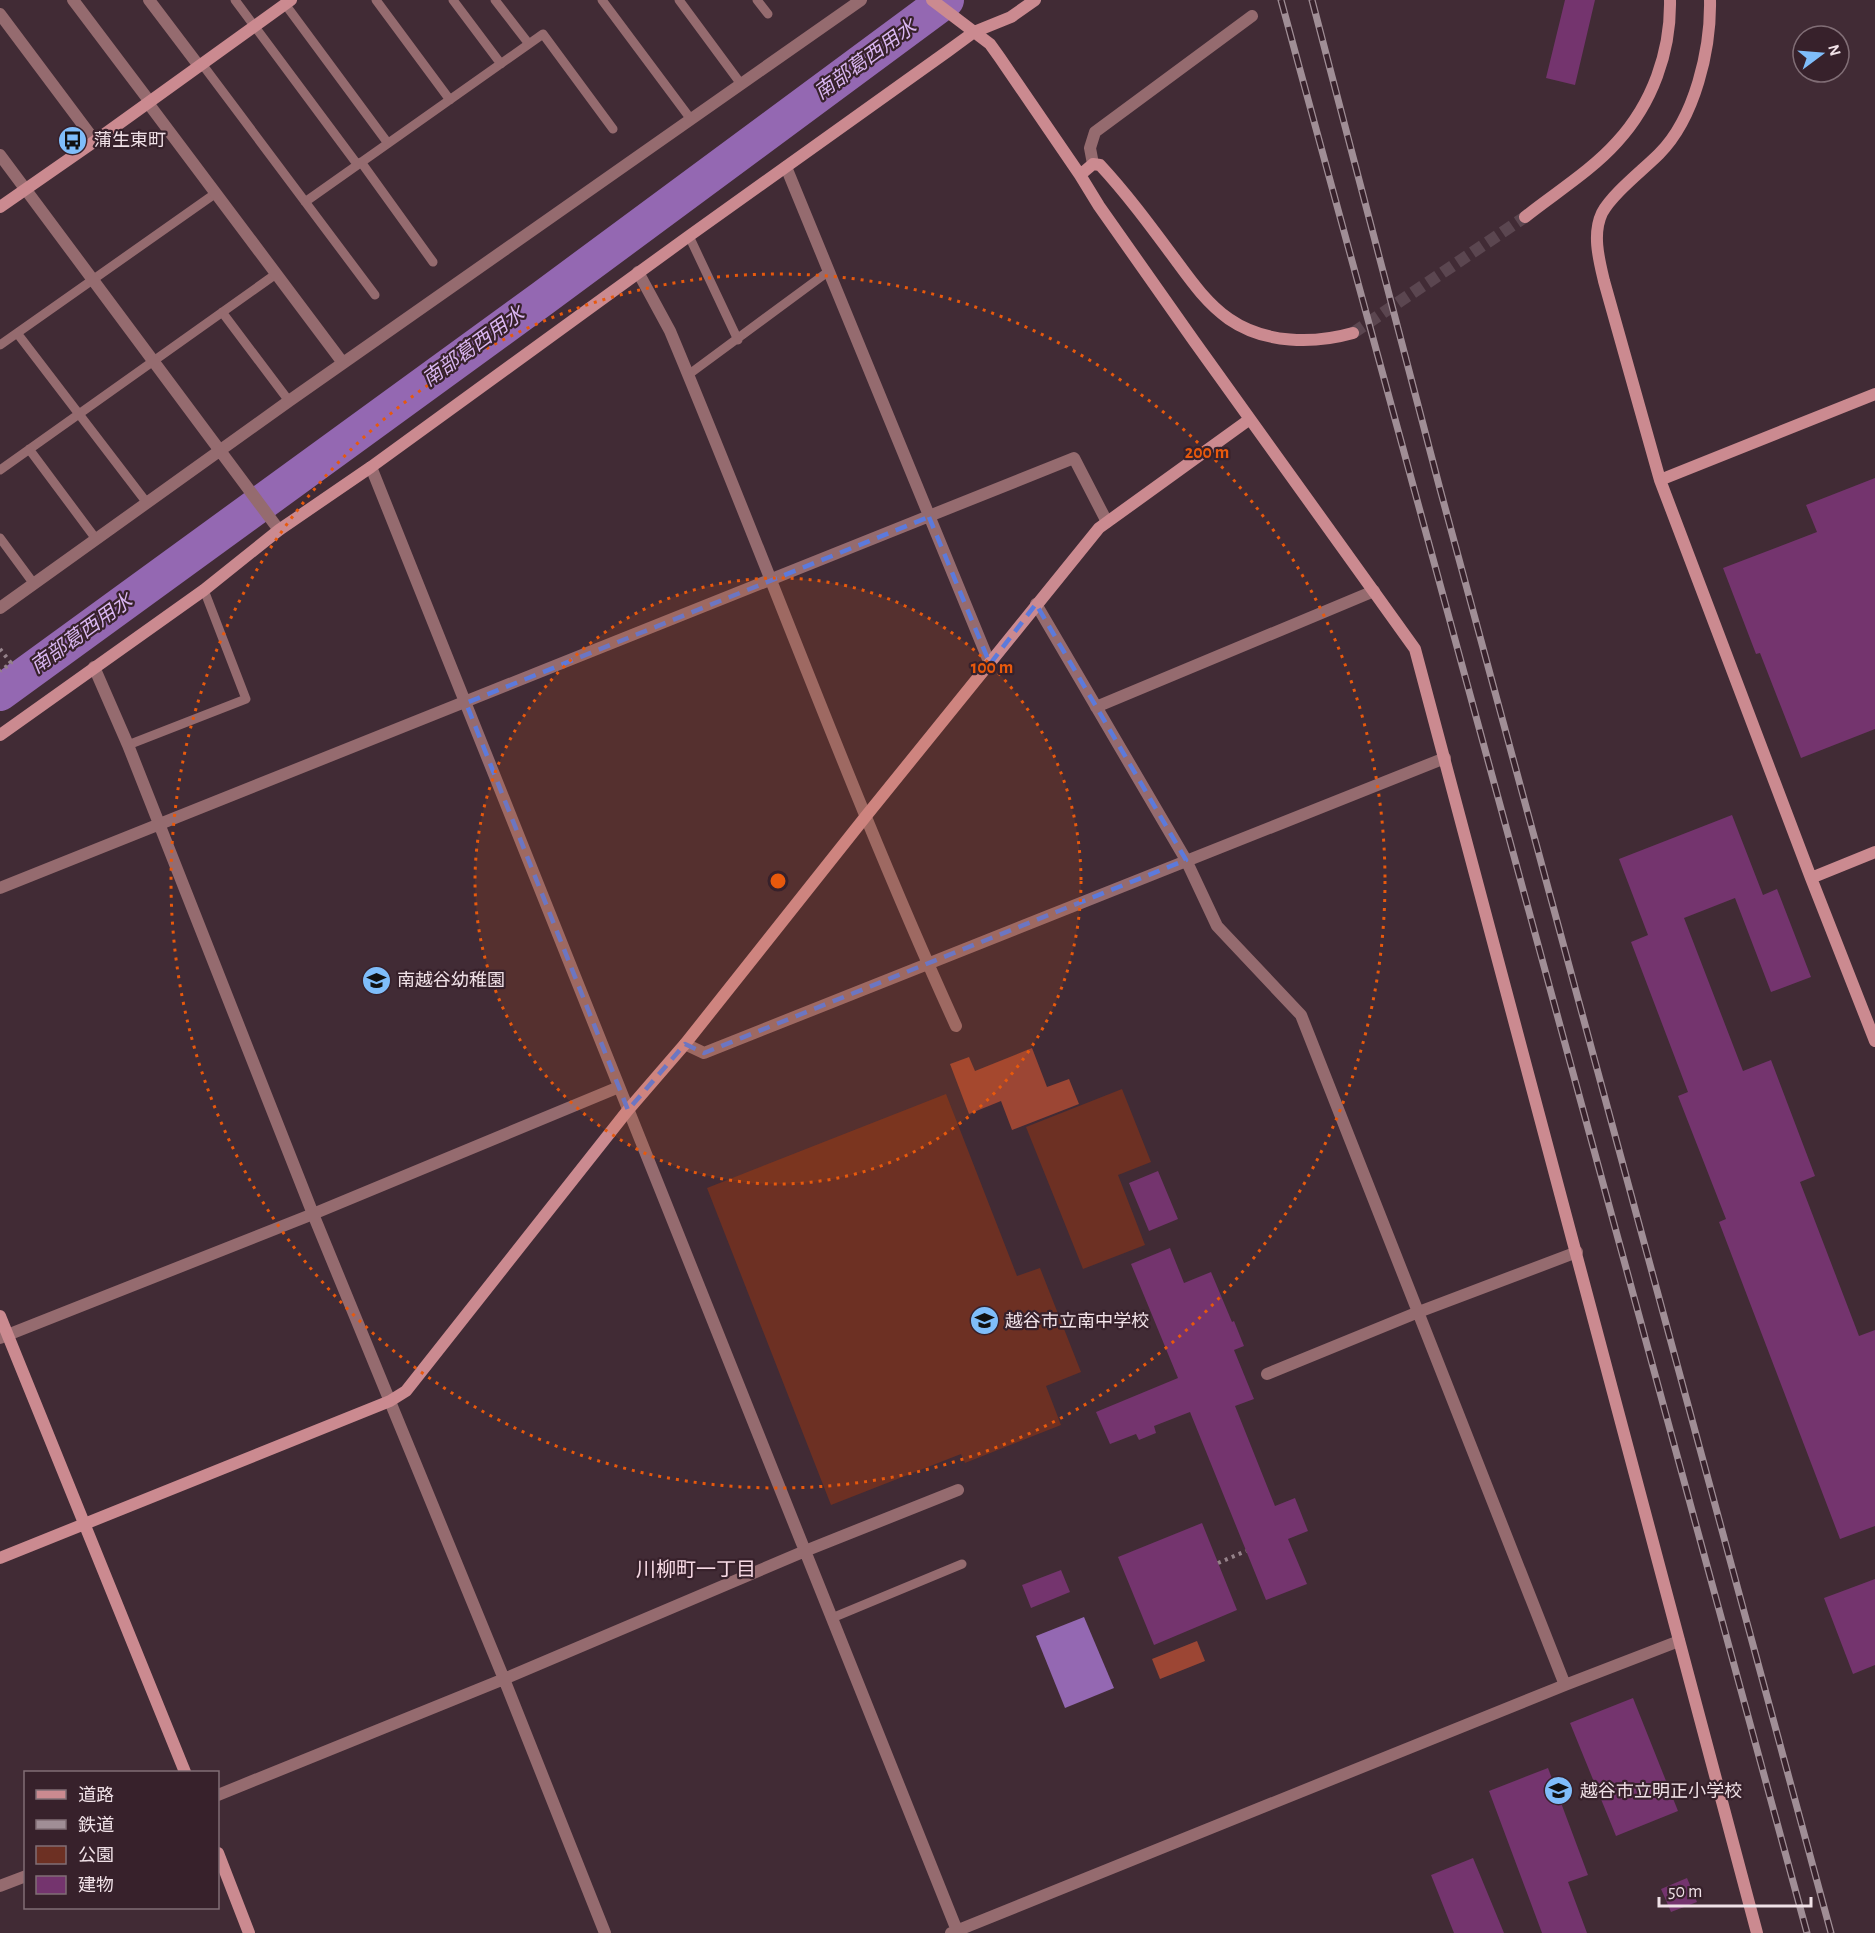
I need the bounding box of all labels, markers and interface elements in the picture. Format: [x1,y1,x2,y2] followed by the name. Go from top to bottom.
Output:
[811,14,922,103] water label: 南部葛西用水
[1791,24,1851,84] north arrow
[1825,43,1844,58] text: N
[57,124,89,156] bus stop icon: 蒲生東町
[94,131,166,150] place label: 蒲生東町
[419,301,530,390] water label: 南部葛西用水
[1185,444,1229,462] text: 200 m
[27,588,138,677] water label: 南部葛西用水
[971,659,1013,677] text: 100 m
[768,871,788,891] centre of rings
[360,964,392,996] school or university icon: 南越谷幼稚園
[397,970,505,990] place label: 南越谷幼稚園
[968,1305,1000,1337] school or university icon: 越谷市立南中学校
[1005,1311,1149,1331] place label: 越谷市立南中学校
[636,1559,756,1580] district label: 川柳町一丁目
[24,1771,219,1909] legend
[1543,1775,1575,1807] school or university icon: 越谷市立明正小学校
[1580,1781,1742,1801] place label: 越谷市立明正小学校
[78,1785,114,1805] text: 道路
[78,1815,114,1835] text: 鉄道
[78,1846,114,1865] text: 公園
[1659,1870,1810,1908] scale bar
[78,1875,114,1895] text: 建物
[1668,1883,1702,1901] text: 50 m

